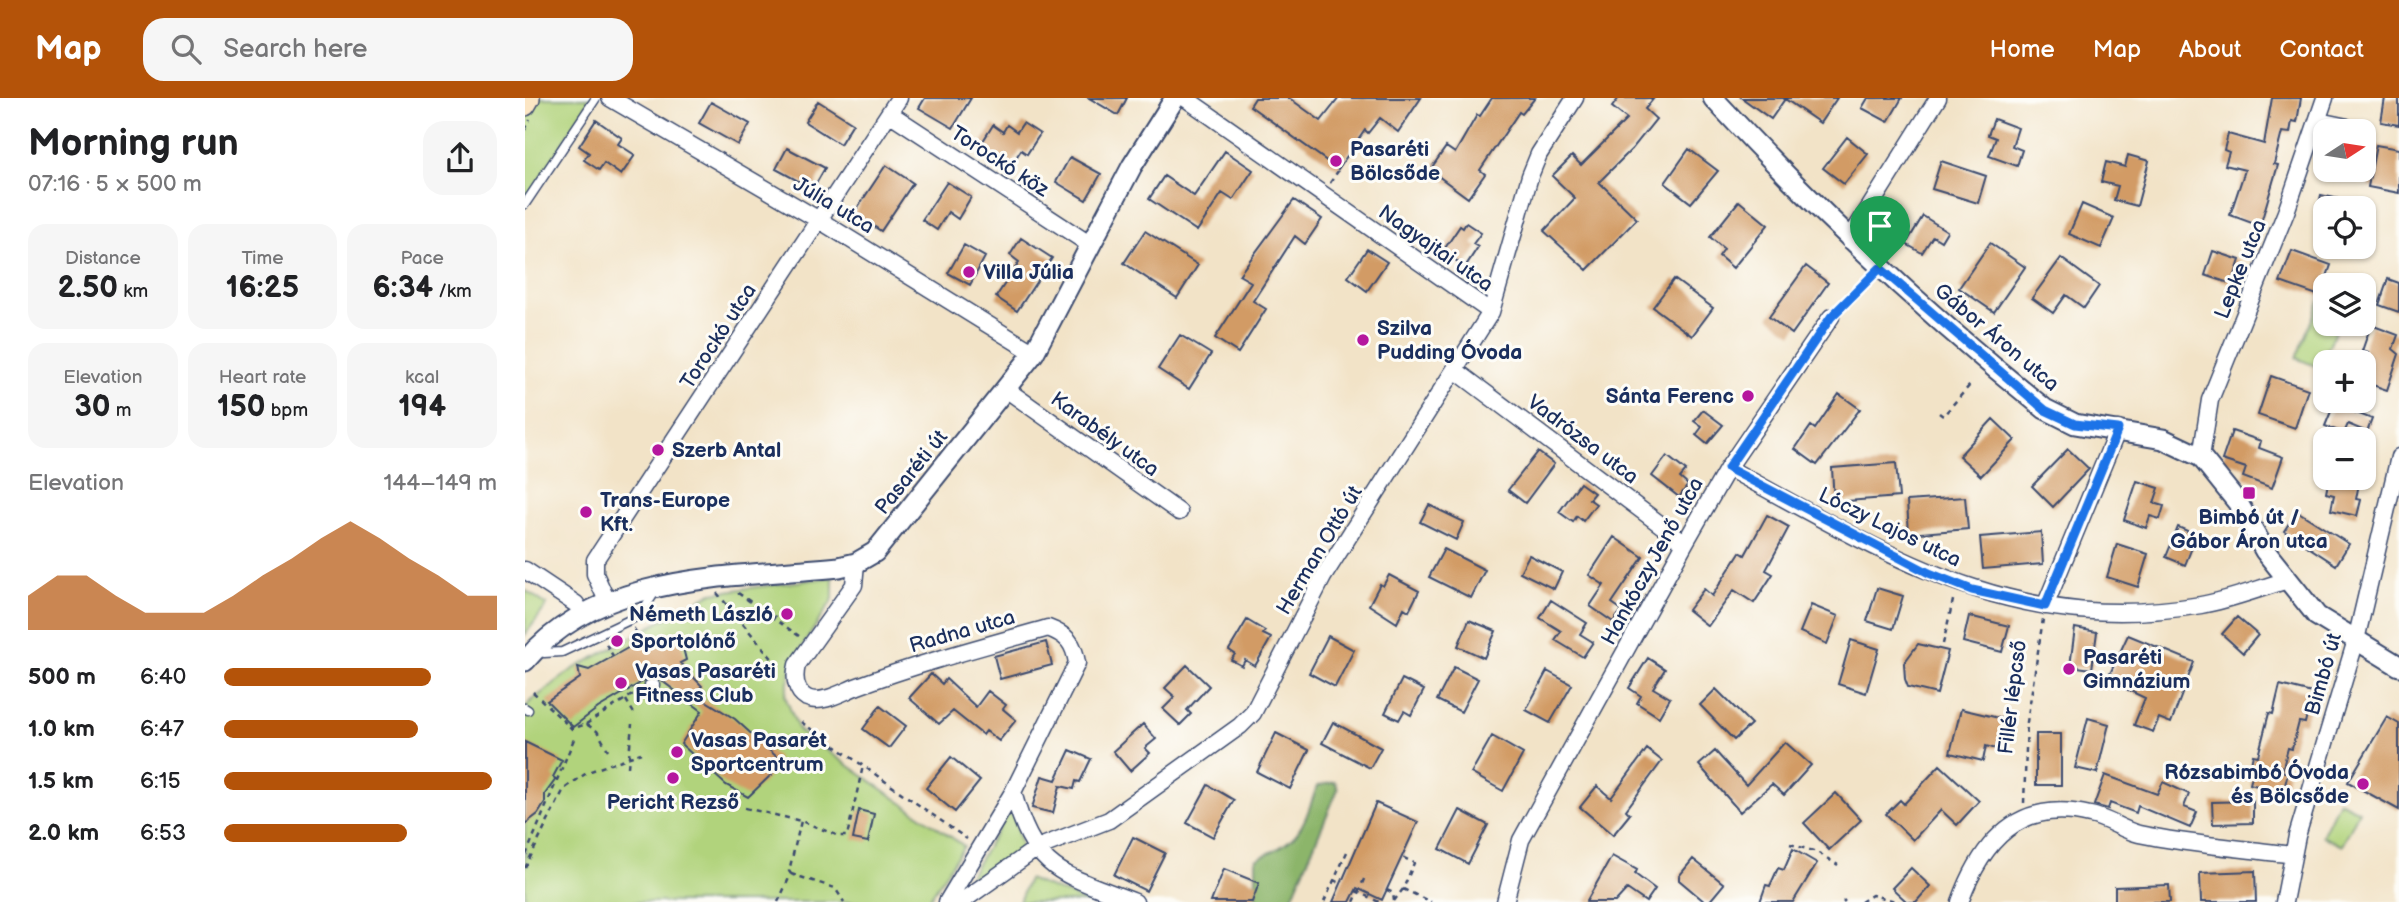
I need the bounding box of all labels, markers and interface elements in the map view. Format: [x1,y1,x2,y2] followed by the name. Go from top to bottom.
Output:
[143,18,633,81] search box
[35,29,101,69] text: Map
[167,30,205,68] icon: search
[223,34,367,65] text: Search here
[1990,35,2055,64] text: Home
[2093,35,2141,64] text: Map
[2179,35,2241,64] text: About
[2279,35,2364,64] text: Contact
[2313,119,2377,182] north arrow
[2313,119,2376,490] map controls
[946,120,1054,203] street label: Torockó köz
[28,121,239,166] text: Morning run
[423,121,497,195] button: share
[1350,137,1440,186] place label: Pasaréti Bölcsőde
[1328,153,1344,169] marker: Pasaréti Bölcsőde
[28,170,202,198] text: 07:16 · 5 × 500 m
[789,171,879,239] street label: Júlia utca
[1850,196,1910,268] pin
[2313,196,2376,259] button: locate
[1373,200,1498,297] street label: Nagyajtai utca
[1861,207,1899,245] icon: arrive
[2209,216,2272,322] street label: Lepke utca
[65,247,141,270] text: Distance
[241,247,284,270] text: Time
[401,247,444,270] text: Pace
[983,260,1074,285] place label: Villa Júlia
[961,264,977,280] marker: Villa Júlia
[57,270,118,306] text: 2.50
[226,270,299,306] text: 16:25
[373,270,433,306] text: 6:34
[2313,273,2376,336] button: layers
[1929,278,2064,397] street label: Gábor Áron utca
[675,279,762,394] street label: Torockó utca
[118,280,148,303] text: km
[433,280,472,303] text: /km
[1377,316,1522,365] place label: Szilva Pudding Óvoda
[1355,332,1371,348] marker: Szilva Pudding Óvoda
[2313,350,2376,413] button: +
[63,366,142,389] text: Elevation
[219,366,306,389] text: Heart rate
[405,366,439,389] text: kcal
[1606,384,1734,409] place label: Sánta Ferenc
[1046,387,1164,482] street label: Karabély utca
[1740,388,1756,404] marker: Sánta Ferenc
[74,389,111,425] text: 30
[217,389,266,425] text: 150
[398,389,446,425] text: 194
[1522,389,1643,489] street label: Vadrózsa utca
[111,399,131,422] text: m
[266,399,308,422] text: bpm
[870,425,953,520] street label: Pasaréti út
[2313,427,2376,490] button: −
[672,438,781,463] place label: Szerb Antal
[650,442,666,458] marker: Szerb Antal
[28,469,124,497] text: Elevation
[383,469,497,497] text: 144–149 m
[1596,473,1709,649] street label: Hankóczy Jenő utca
[1271,481,1368,619] street label: Herman Ottó út
[1814,482,1965,573] street label: Lóczy Lajos utca
[2241,485,2257,501] marker: Bimbó út / Gábor Áron utca
[600,488,730,537] place label: Trans-Europe Kft.
[578,504,594,520] marker: Trans-Europe Kft.
[2170,505,2328,554] place label: Bimbó út / Gábor Áron utca
[629,602,773,627] place label: Németh László
[906,604,1018,658] street label: Radna utca
[779,606,795,622] marker: Németh László
[631,629,736,654] place label: Sportolónő
[2300,630,2347,718] street label: Bimbó út
[609,633,625,649] marker: Sportolónő
[1993,638,2032,756] street label: Fillér lépcső
[2083,645,2190,694] place label: Pasaréti Gimnázium
[635,659,776,708] place label: Vasas Pasaréti Fitness Club
[2061,661,2077,677] marker: Pasaréti Gimnázium
[28,663,96,691] text: 500 m
[140,663,186,691] text: 6:40
[613,675,629,691] marker: Vasas Pasaréti Fitness Club
[28,715,95,743] text: 1.0 km
[140,715,184,743] text: 6:47
[691,728,827,777] place label: Vasas Pasarét Sportcentrum
[669,744,685,760] marker: Vasas Pasarét Sportcentrum
[2164,758,2349,809] place label: Rózsabimbó Óvoda és Bölcsőde
[28,767,94,795] text: 1.5 km
[140,767,181,795] text: 6:15
[665,770,681,786] marker: Pericht Rezső
[2355,776,2371,792] marker: Rózsabimbó Óvoda és Bölcsőde
[607,790,739,815] place label: Pericht Rezső
[28,819,99,847] text: 2.0 km
[140,819,186,847] text: 6:53

